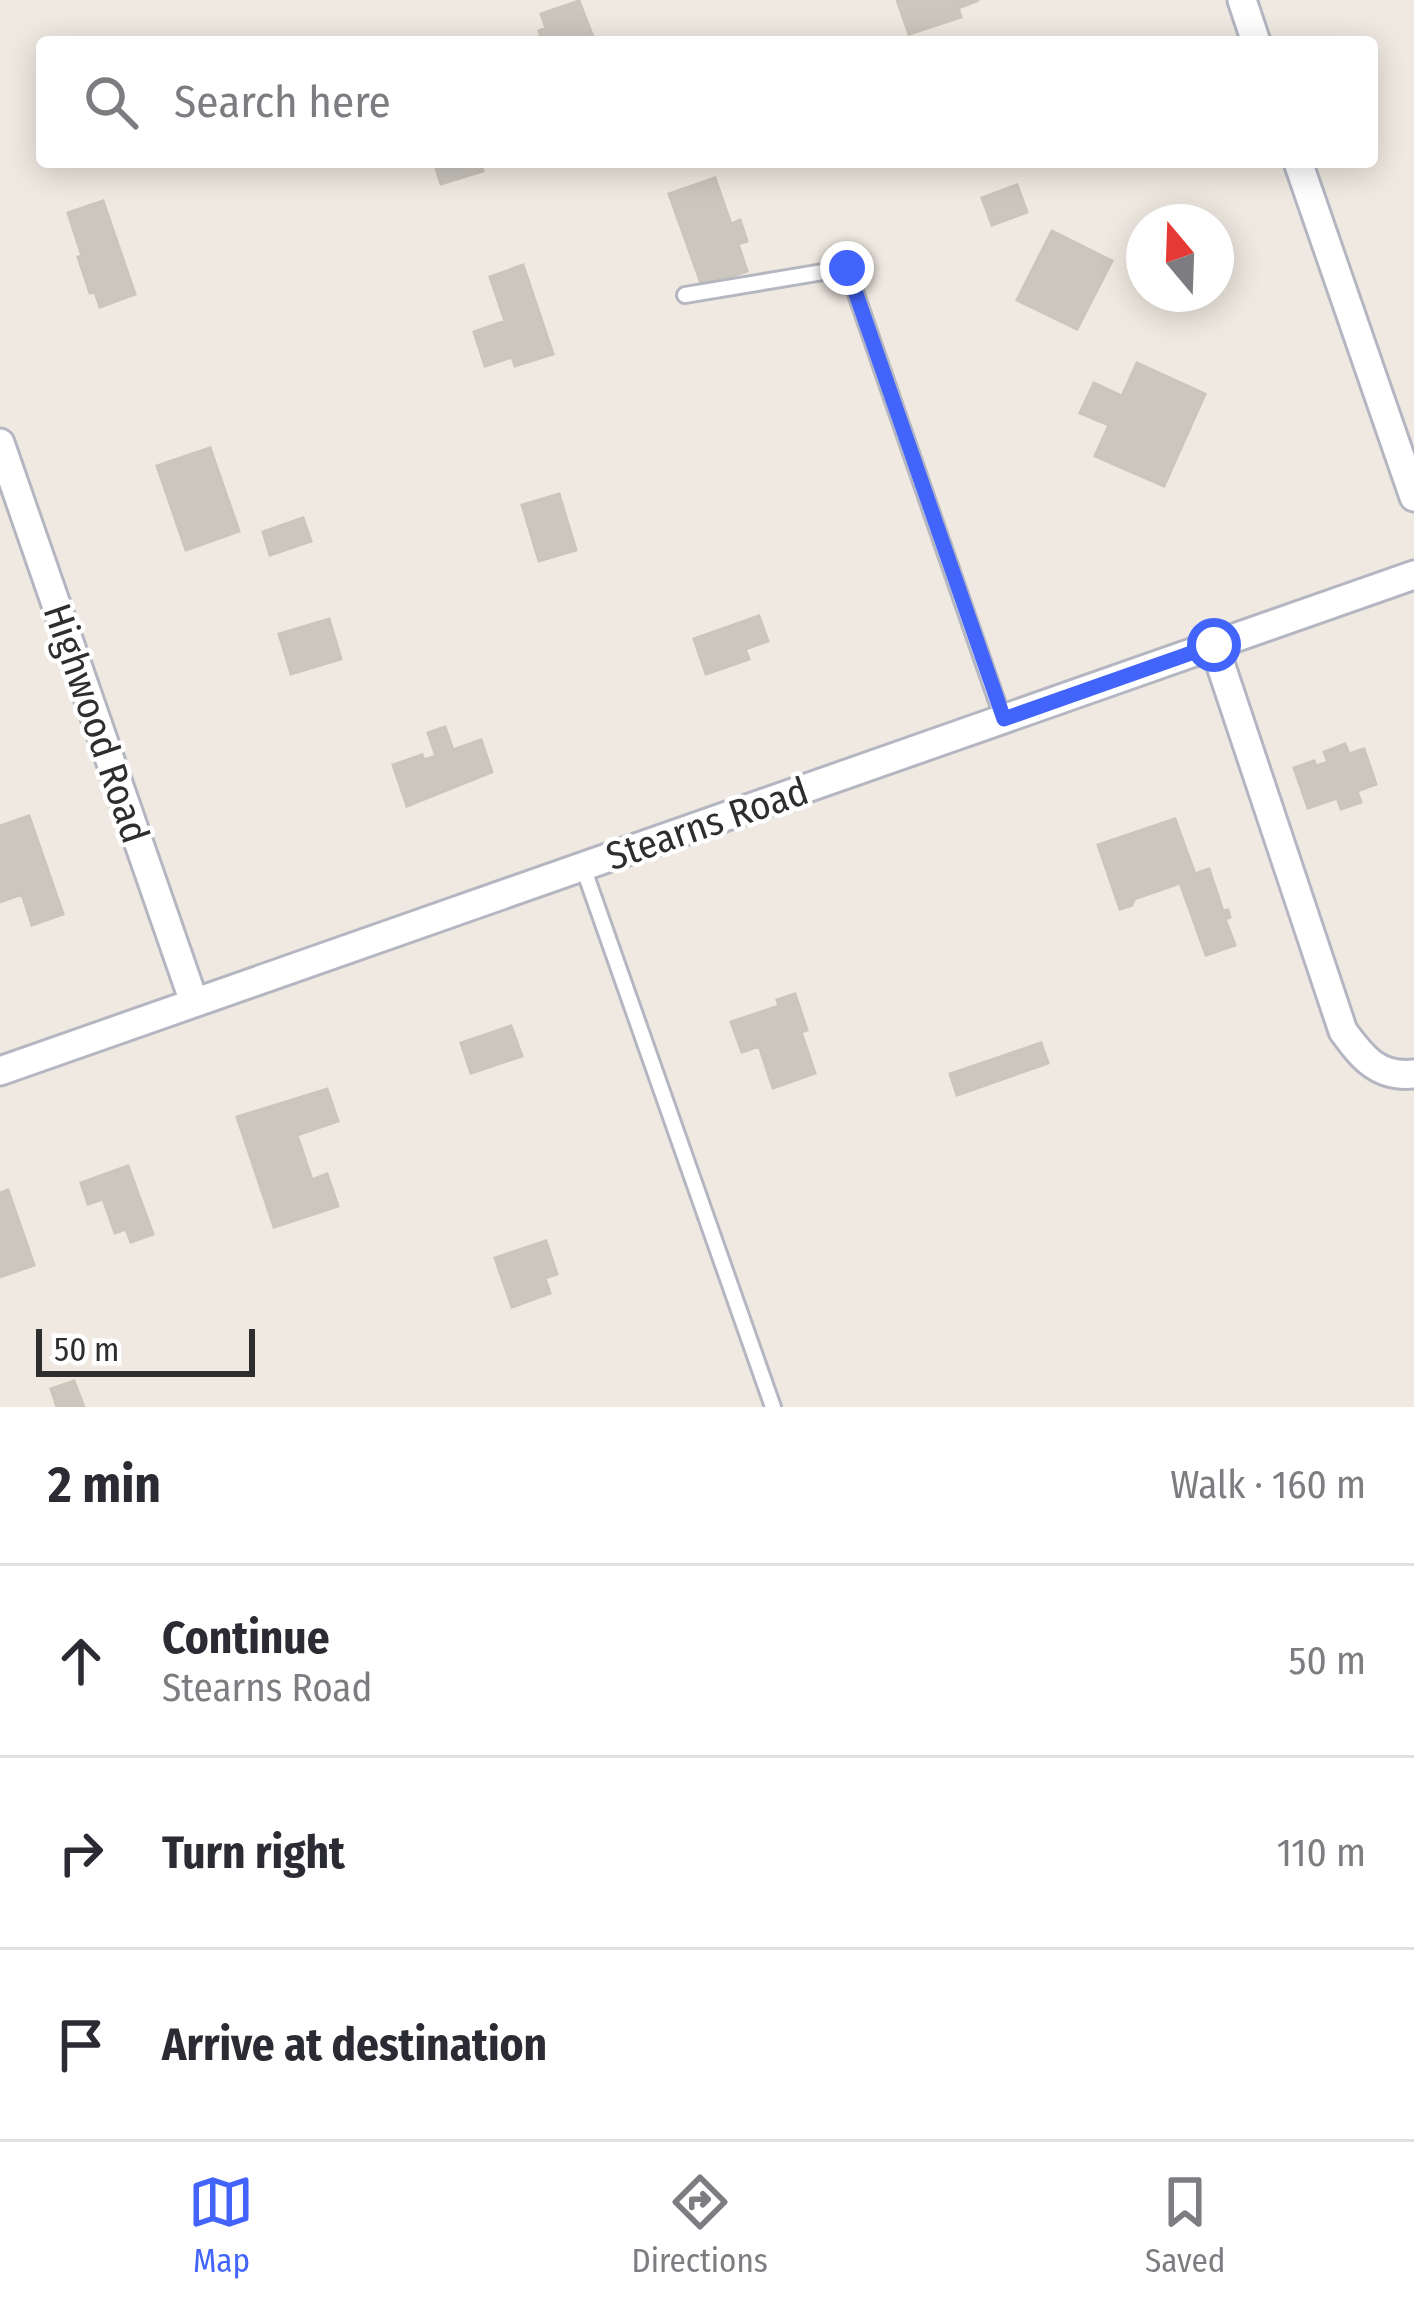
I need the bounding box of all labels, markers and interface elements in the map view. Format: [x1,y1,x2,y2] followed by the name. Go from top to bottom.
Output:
[36,36,1378,168] search box
[78,69,144,135] icon: search
[174,75,391,129] text: Search here
[1126,204,1234,312] north arrow
[820,241,874,295] route end
[34,598,158,849] street label: Highwood Road
[1187,618,1241,672] route start
[600,768,814,880] street label: Stearns Road
[36,1323,255,1376] scale bar
[54,1330,119,1370] text: 50 m
[48,1454,161,1516] text: 2 min
[1170,1462,1366,1508] text: Walk · 160 m
[162,1611,330,1665] text: Continue
[48,1628,114,1694] icon: ahead
[1289,1638,1366,1684] text: 50 m
[162,1665,372,1711] text: Stearns Road
[48,1820,114,1886] icon: right
[162,1826,345,1880] text: Turn right
[1277,1830,1366,1876] text: 110 m
[48,2012,114,2078] icon: arrive
[162,2018,547,2072] text: Arrive at destination
[188,2169,254,2281] tab: Map
[631,2169,768,2281] tab: Directions
[1145,2169,1225,2281] tab: Saved

